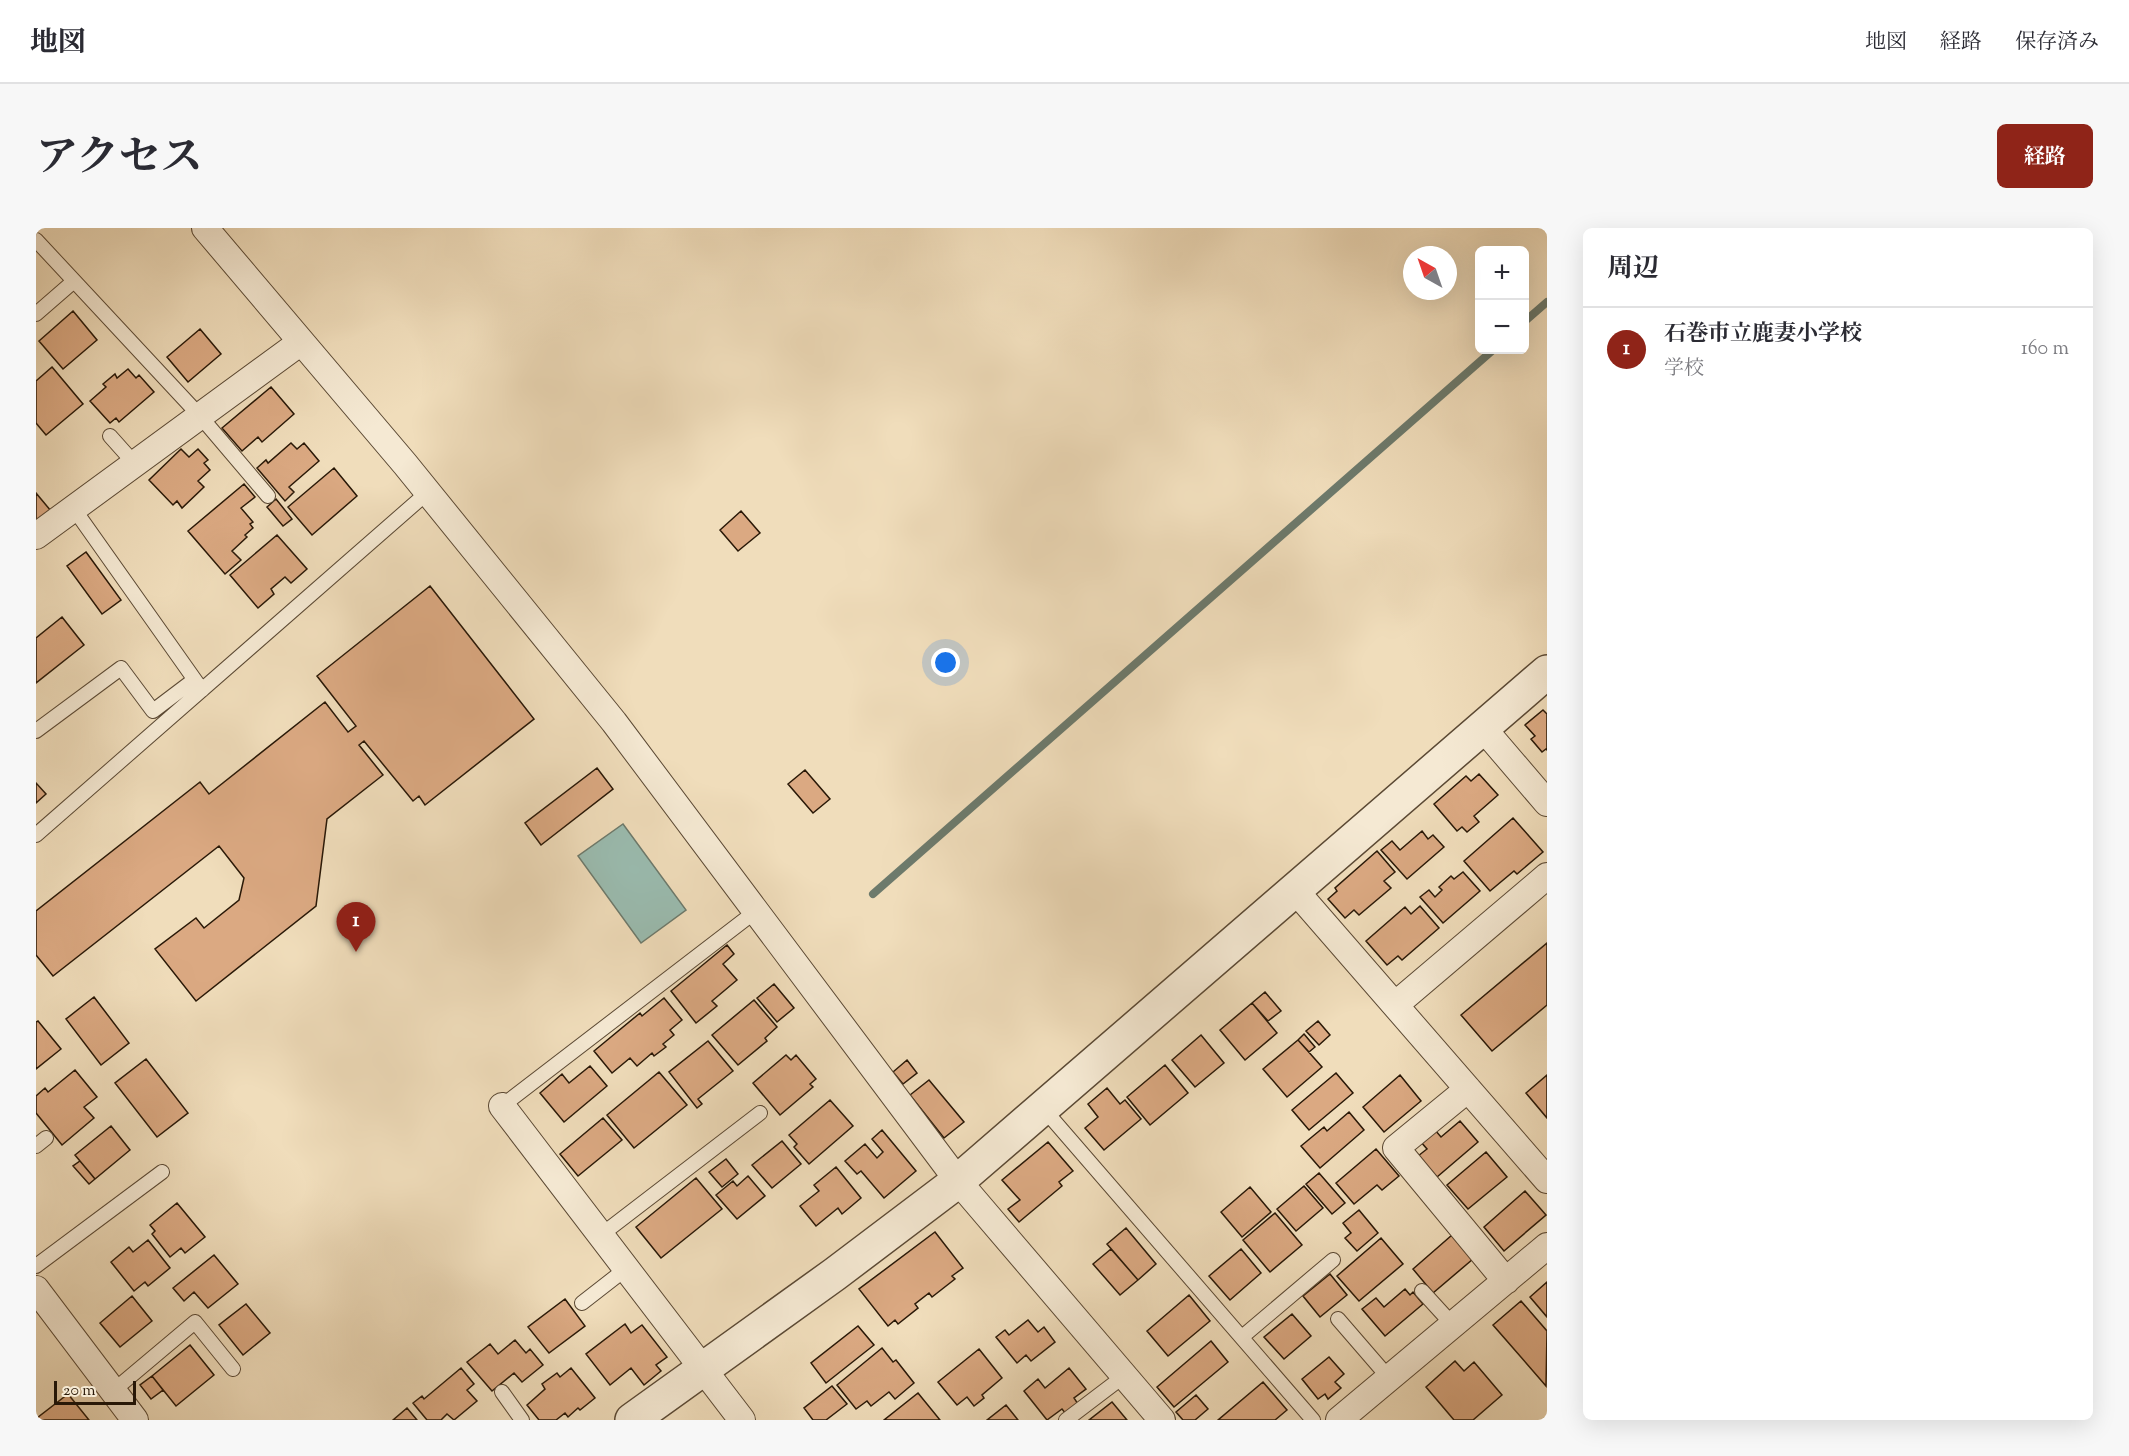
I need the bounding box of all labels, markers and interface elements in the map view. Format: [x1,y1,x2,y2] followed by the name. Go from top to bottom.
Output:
[30,24,86,64] text: 地図
[1865,28,1907,58] text: 地図
[1940,28,1982,58] text: 経路
[2015,28,2099,58] text: 保存済み
[1997,124,2093,188] button: 経路
[36,130,203,190] text: アクセス
[1403,246,1457,300] north arrow
[1475,246,1529,354] map controls
[1475,246,1529,300] button: +
[1607,251,1659,288] text: 周辺
[1475,300,1529,354] button: −
[1664,319,1862,351] text: 石巻市立鹿妻小学校
[1623,335,1630,364] text: 1
[2021,335,2069,364] text: 160 m
[1664,355,1704,384] text: 学校
[931,648,960,677] your location
[336,902,376,952] pin: 1
[54,1378,136,1406] scale bar
[63,1380,96,1403] text: 20 m

